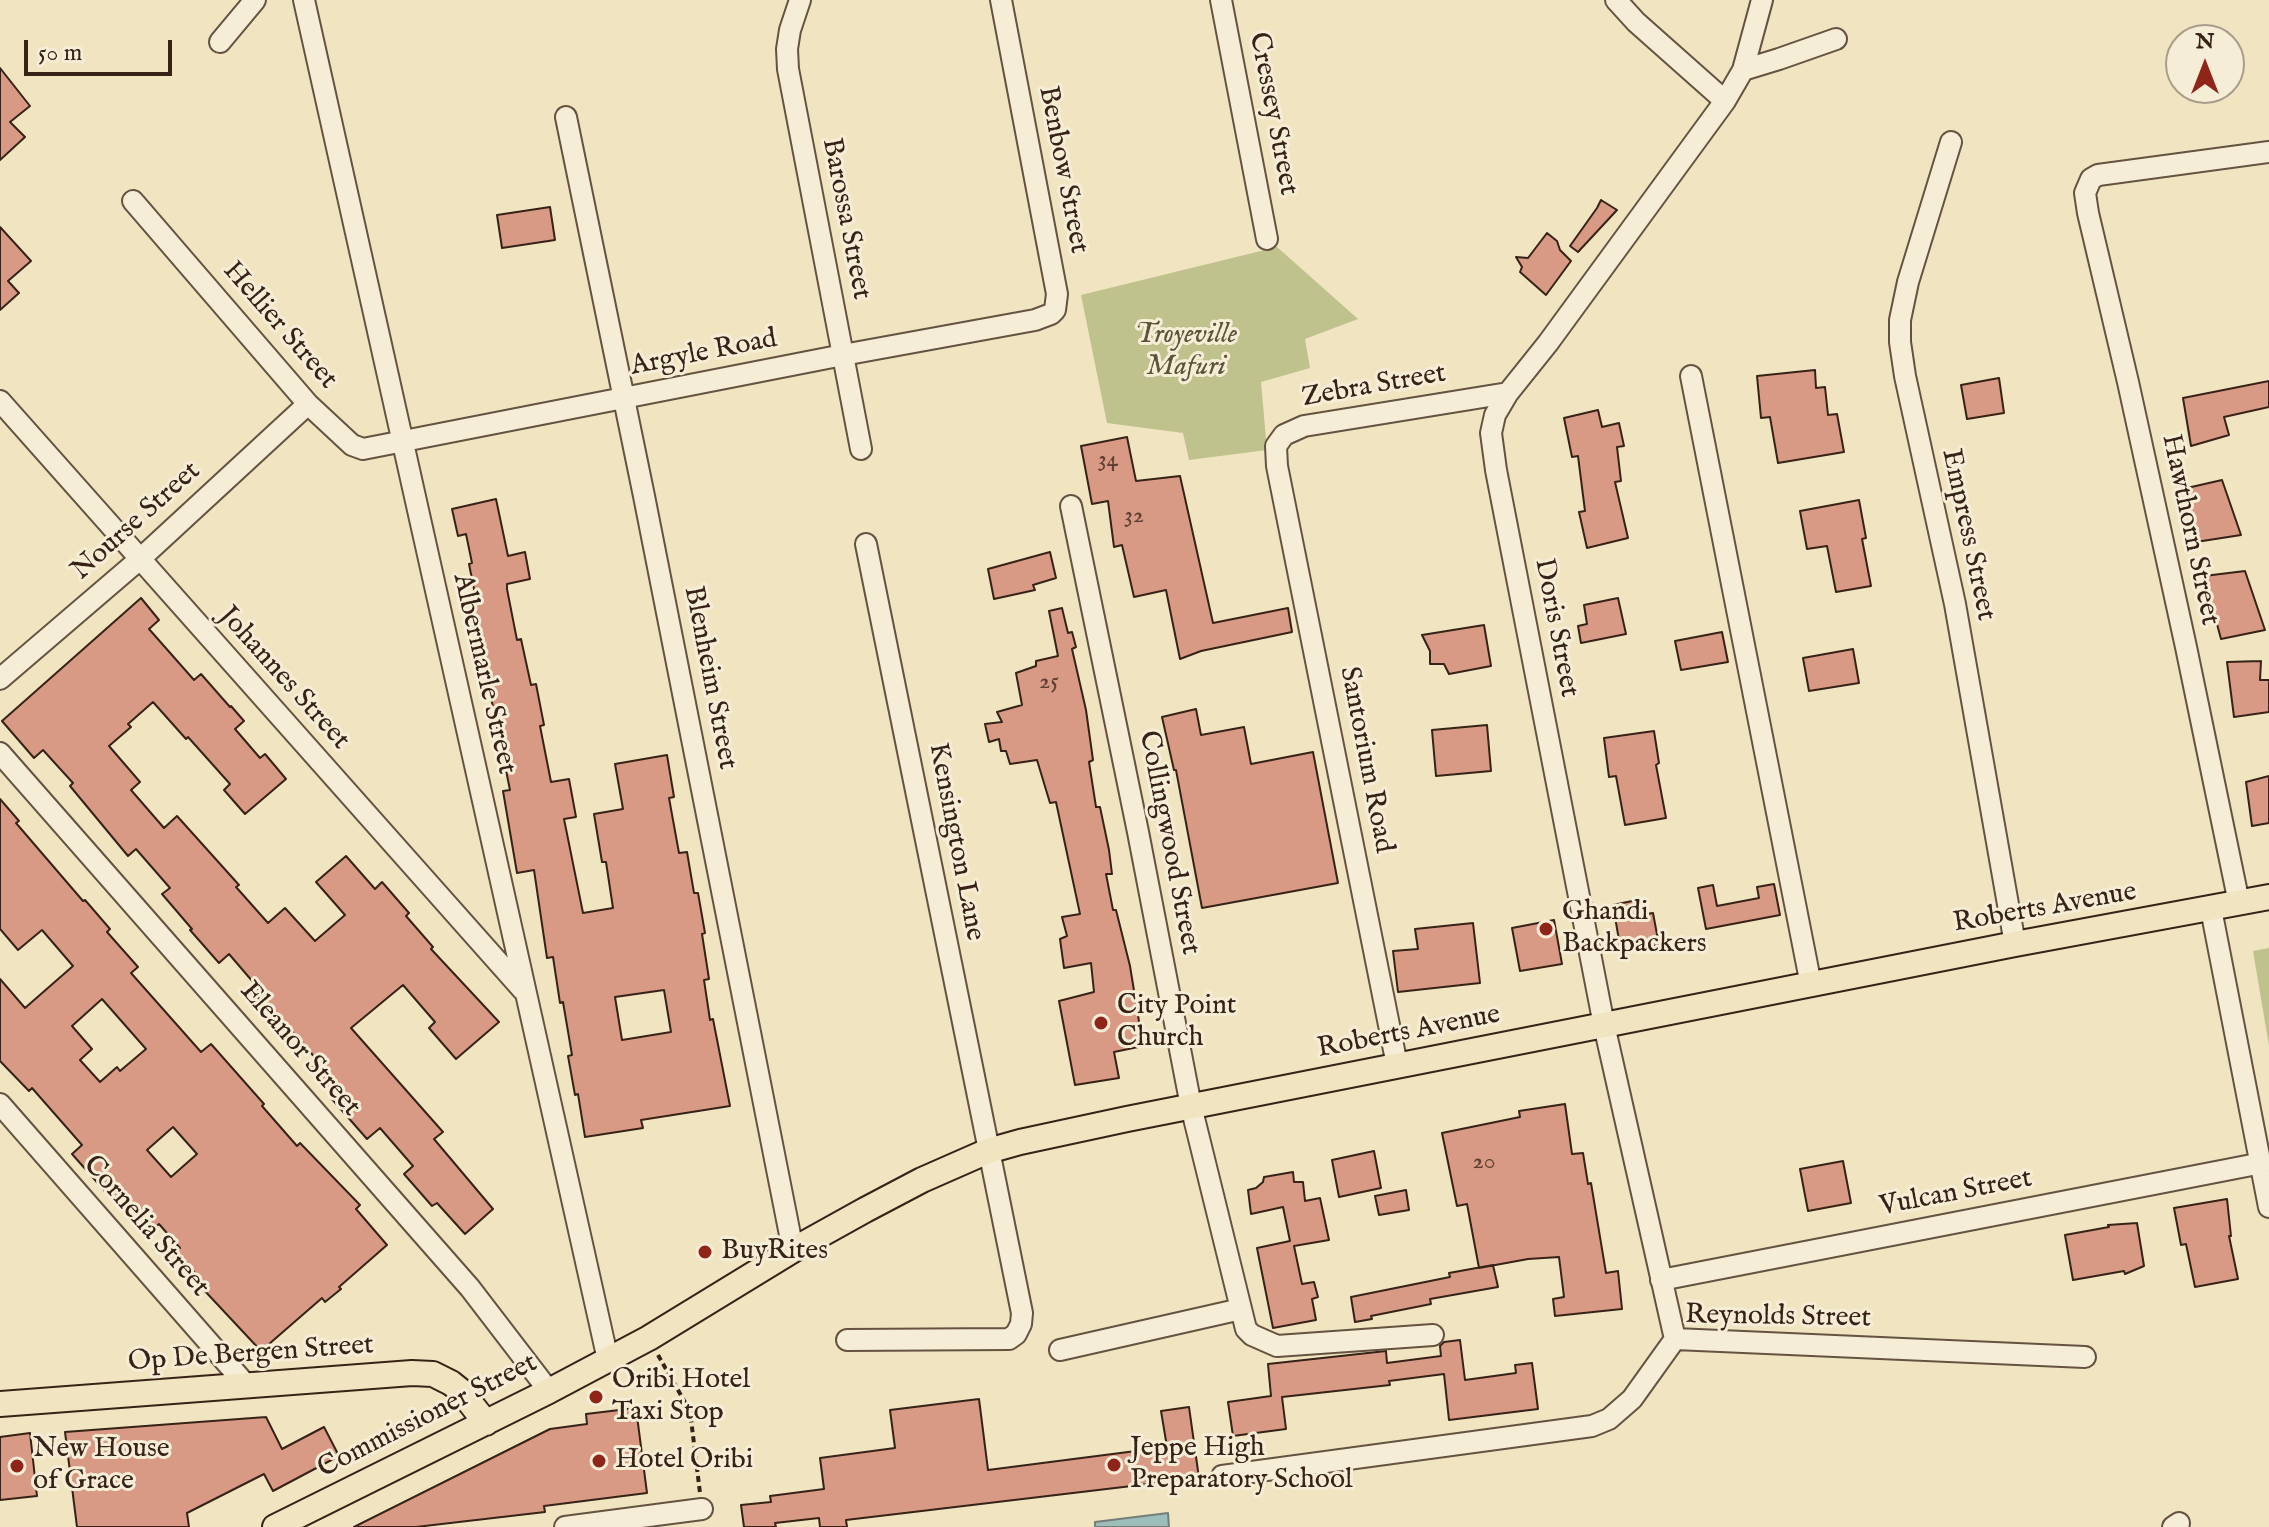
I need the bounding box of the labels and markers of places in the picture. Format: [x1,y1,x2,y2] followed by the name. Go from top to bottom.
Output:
[1562,896,1707,962] place label: Ghandi Backpackers
[1537,920,1555,938] marker: Ghandi Backpackers
[1117,990,1236,1056] place label: City Point Church
[1092,1014,1110,1032] marker: City Point Church
[721,1235,828,1269] place label: BuyRites
[696,1243,714,1261] marker: BuyRites
[612,1364,750,1430] place label: Oribi Hotel Taxi Stop
[587,1388,605,1406] marker: Oribi Hotel Taxi Stop
[1130,1432,1353,1498] place label: Jeppe High Preparatory School
[33,1433,170,1499] place label: New House of Grace
[615,1444,753,1478] place label: Hotel Oribi
[590,1452,608,1470] marker: Hotel Oribi
[1105,1456,1123,1474] marker: Jeppe High Preparatory School
[8,1457,26,1475] marker: New House of Grace

